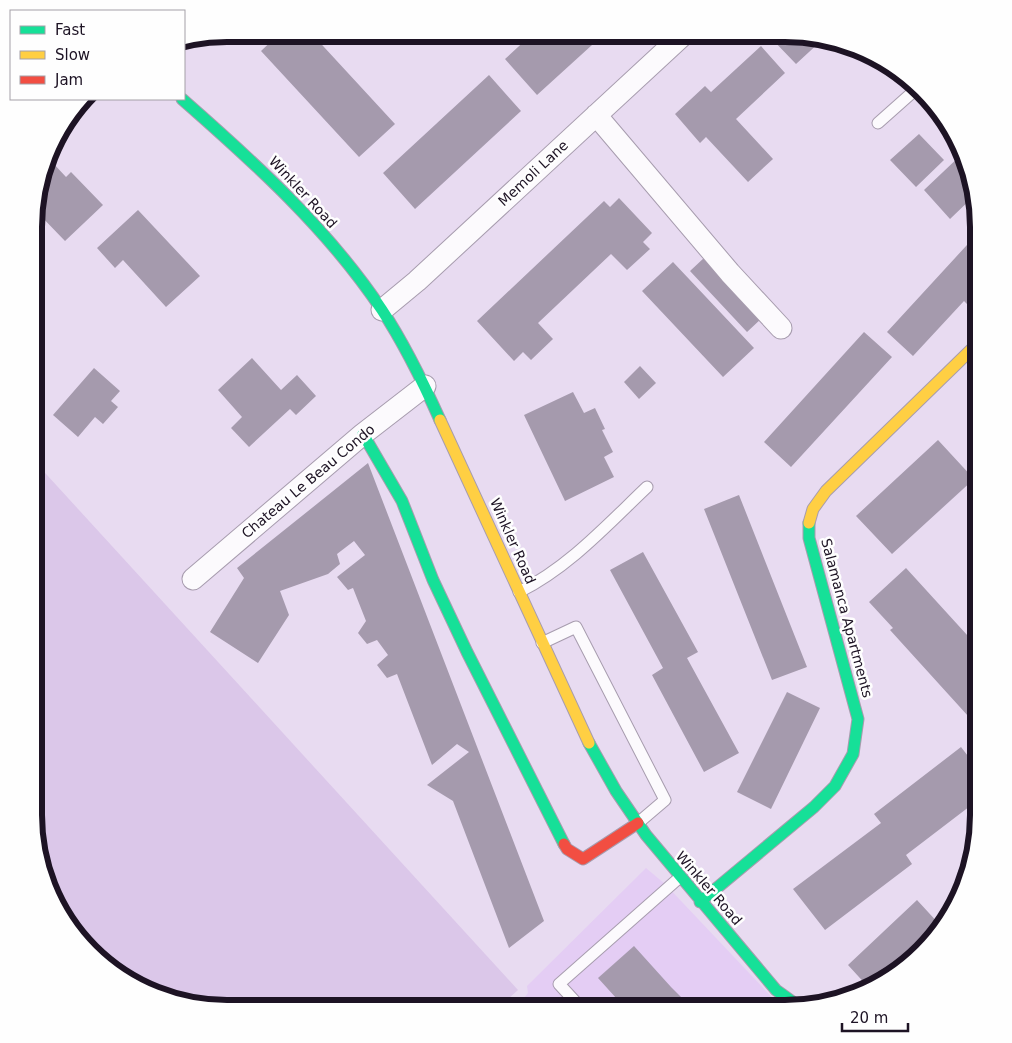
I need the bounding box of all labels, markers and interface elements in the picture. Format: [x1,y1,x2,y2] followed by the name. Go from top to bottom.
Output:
[10,10,185,100] legend
[55,21,85,39] text: Fast
[55,46,90,64] text: Slow
[54,71,83,89] text: Jam
[495,137,571,209] street label: Memoli Lane
[266,153,340,231] street label: Winkler Road
[238,421,378,541] street label: Chateau Le Beau Condo
[487,496,539,586] street label: Winkler Road
[818,537,876,699] street label: Salamanca Apartments
[673,848,745,928] street label: Winkler Road
[842,1000,908,1032] scale bar
[850,1009,888,1027] text: 20 m

